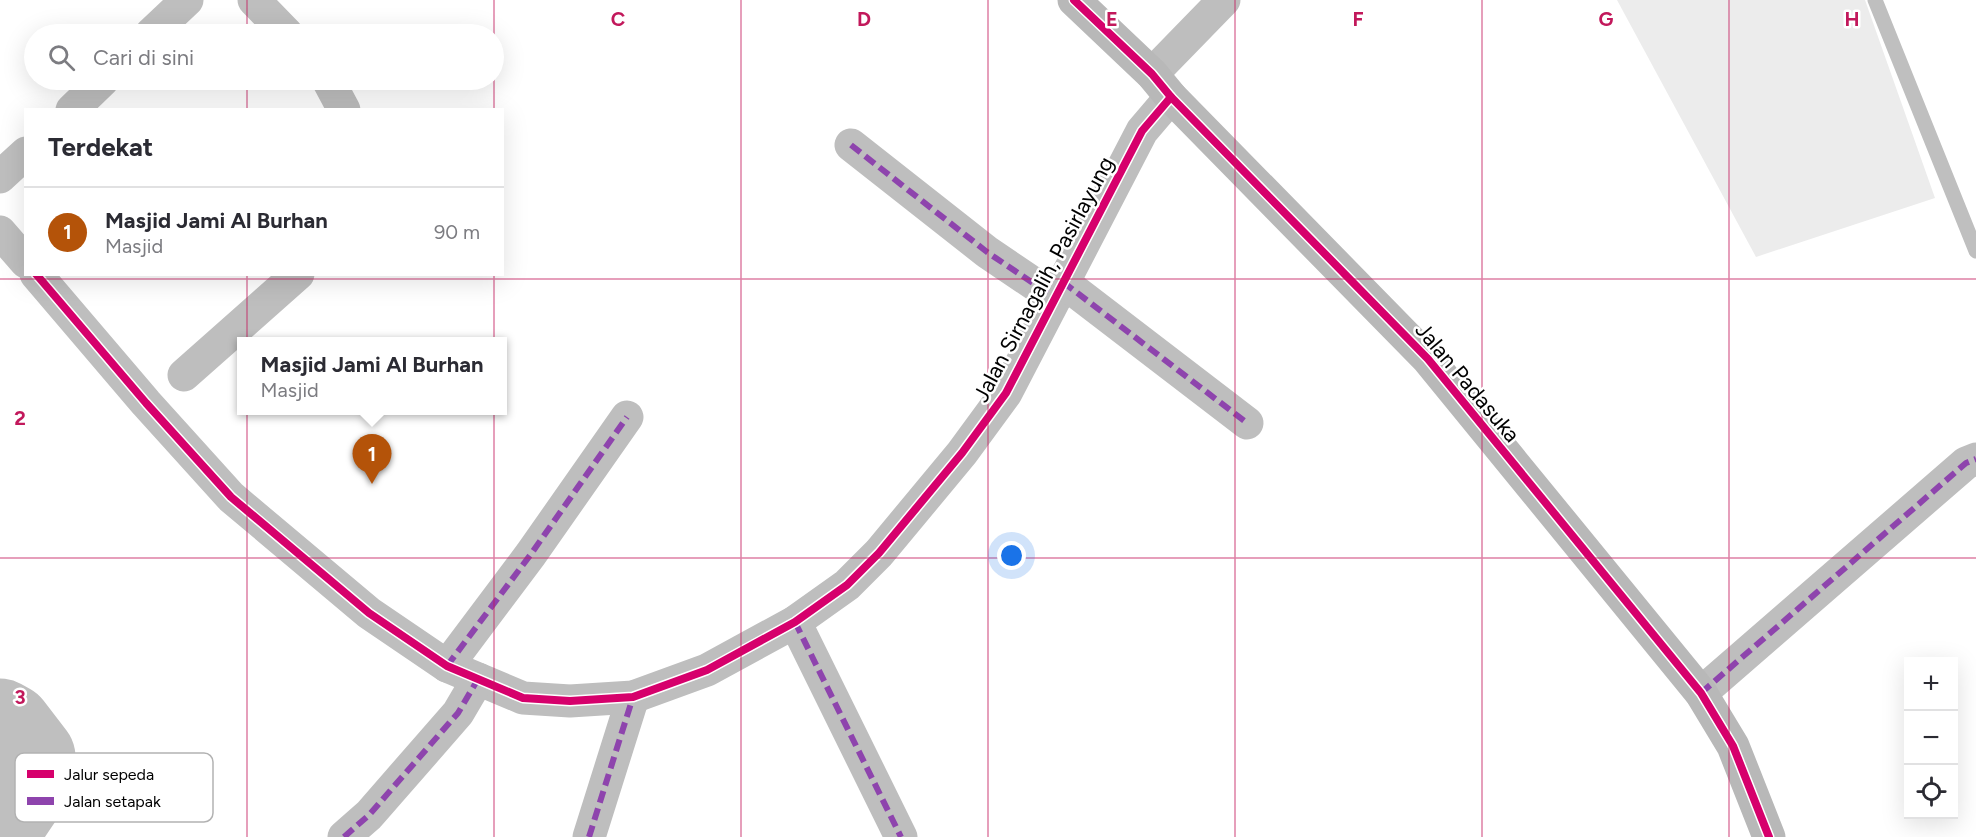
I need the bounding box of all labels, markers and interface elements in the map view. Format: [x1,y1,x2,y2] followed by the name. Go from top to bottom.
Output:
[611,7,625,31] text: C
[857,7,871,31] text: D
[1106,7,1118,31] text: E
[1352,7,1364,31] text: F
[1599,7,1614,31] text: G
[1845,7,1860,31] text: H
[24,24,504,90] search box
[45,41,78,74] icon: search
[93,44,194,71] text: Cari di sini
[48,131,153,163] text: Terdekat
[967,152,1120,407] street label: Jalan Sirnagalih, Pasirlayung
[105,207,328,234] text: Masjid Jami Al Burhan
[63,220,72,244] text: 1
[434,220,480,244] text: 90 m
[105,234,163,258] text: Masjid
[1410,317,1526,448] street label: Jalan Padasuka
[237,337,507,415] popup
[261,351,483,378] text: Masjid Jami Al Burhan
[261,378,319,402] text: Masjid
[14,406,26,430] text: 2
[352,434,392,484] pin: 1
[997,541,1026,570] your location
[1904,657,1958,819] map controls
[1904,657,1958,711] button: +
[14,685,26,709] text: 3
[1904,711,1958,765] button: −
[15,753,213,822] legend
[64,765,154,784] text: Jalur sepeda
[1904,765,1958,819] button: locate
[64,792,161,811] text: Jalan setapak

